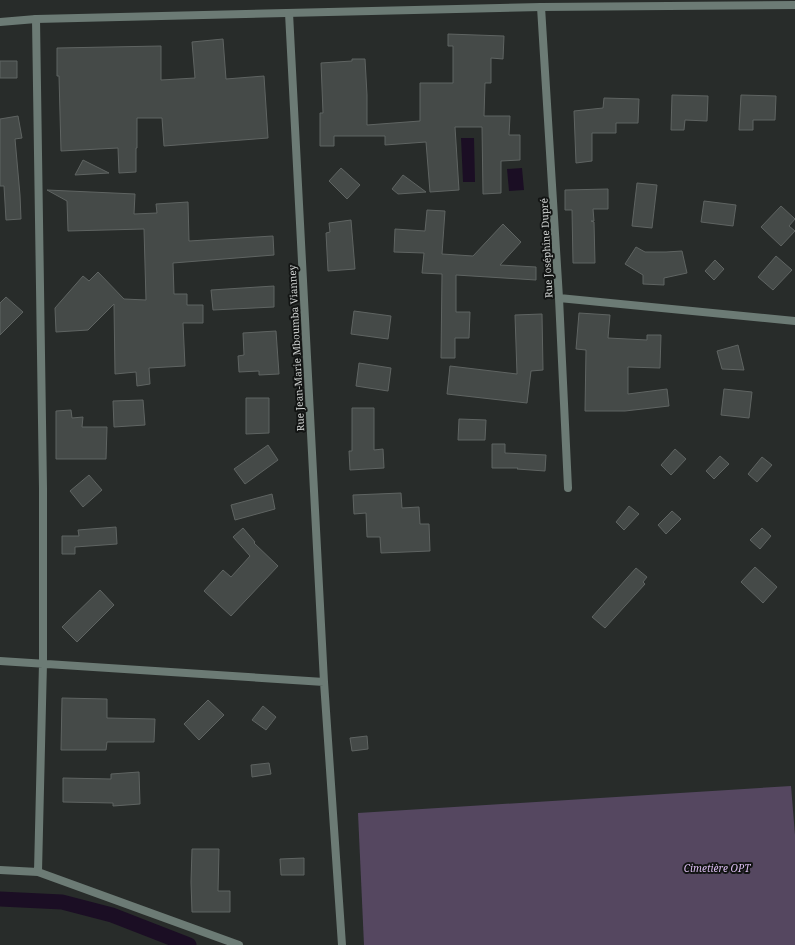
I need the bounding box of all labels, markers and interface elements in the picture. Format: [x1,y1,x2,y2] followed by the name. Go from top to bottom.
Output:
[536,198,556,298] street label: Rue Joséphine Dupré
[285,264,307,432] street label: Rue Jean-Marie Mboumba Vianney
[684,861,751,875] park label: Cimetière OPT

